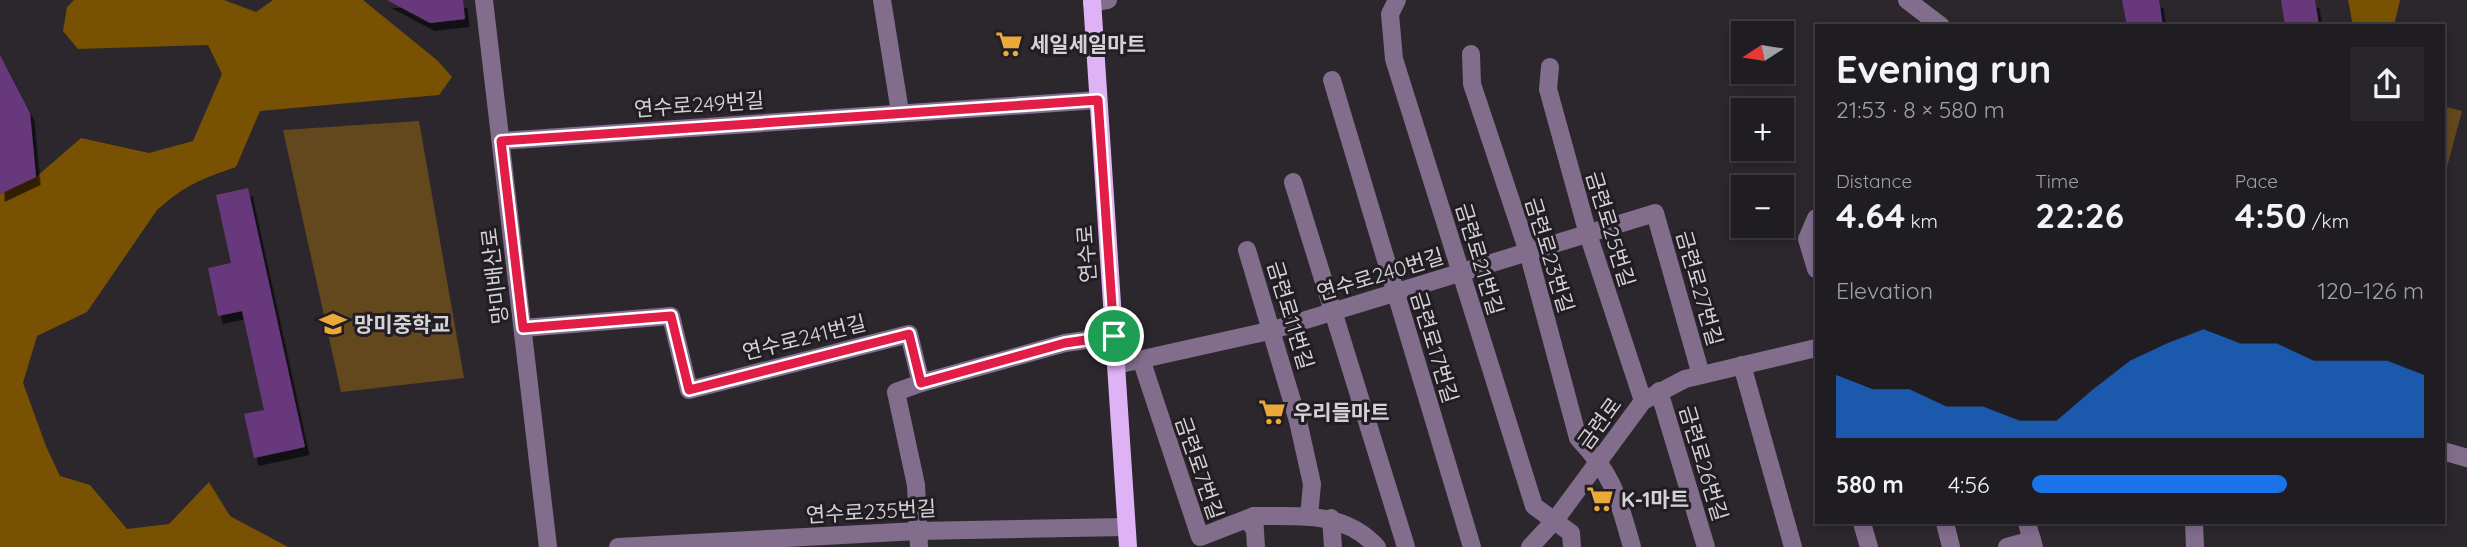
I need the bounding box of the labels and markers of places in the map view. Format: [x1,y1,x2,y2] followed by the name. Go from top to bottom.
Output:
[994,29,1024,59] supermarket icon: 세일세일마트
[1030,31,1146,57] place label: 세일세일마트
[1084,306,1144,366] pin
[318,309,348,339] school or university icon: 망미중학교
[354,311,451,337] place label: 망미중학교
[1257,397,1287,427] supermarket icon: 우리들마트
[1293,399,1390,425] place label: 우리들마트
[1585,484,1615,514] supermarket icon: K-1마트
[1621,486,1689,512] place label: K-1마트

